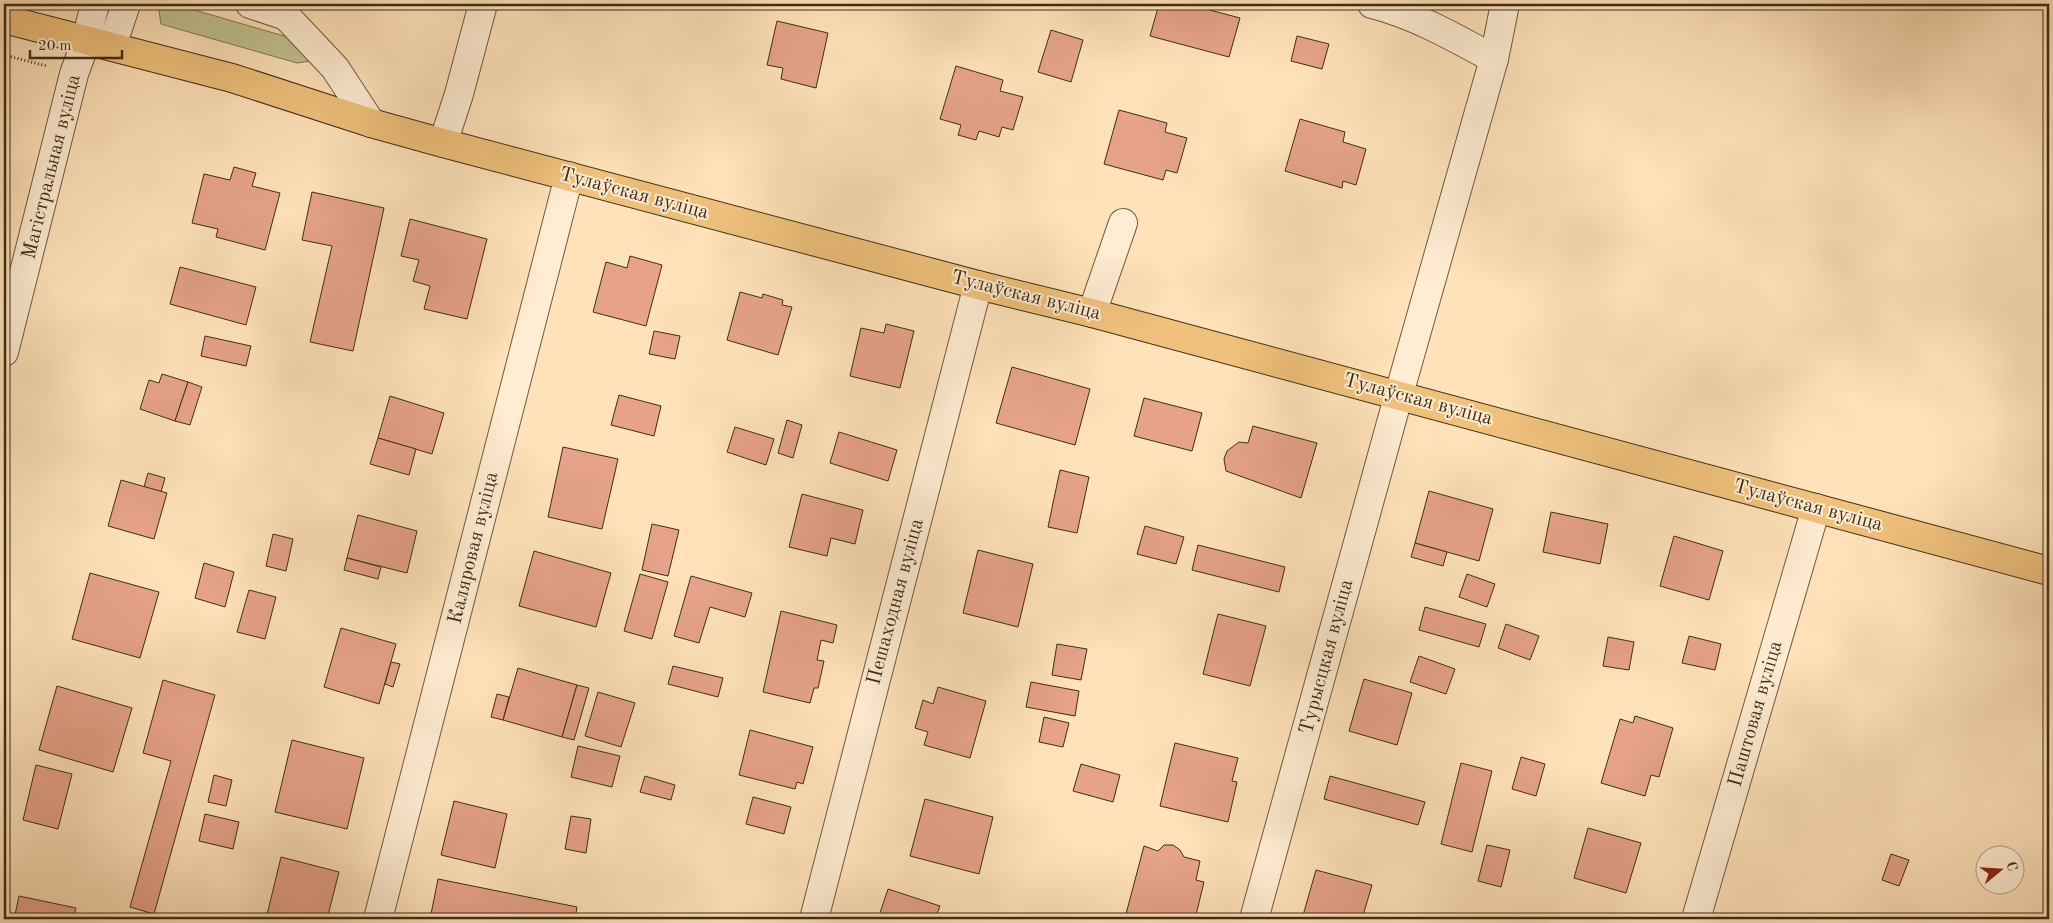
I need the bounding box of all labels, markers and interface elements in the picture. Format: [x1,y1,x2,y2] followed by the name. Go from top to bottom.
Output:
[30,28,122,60] scale bar
[38,39,72,54] text: 20 m
[19,72,85,261] street label: Магістральная вуліца
[557,164,711,224] street label: Тулаўская вуліца
[949,268,1103,324] street label: Тулаўская вуліца
[1341,370,1495,430] street label: Тулаўская вуліца
[445,470,503,626] street label: Каляровая вуліца
[1731,476,1885,536] street label: Тулаўская вуліца
[864,517,928,687] street label: Пешаходная вуліца
[1297,577,1357,737] street label: Турысцкая вуліца
[1726,638,1786,789] street label: Паштовая вуліца
[1976,846,2026,896] north arrow
[2003,860,2019,873] text: С

